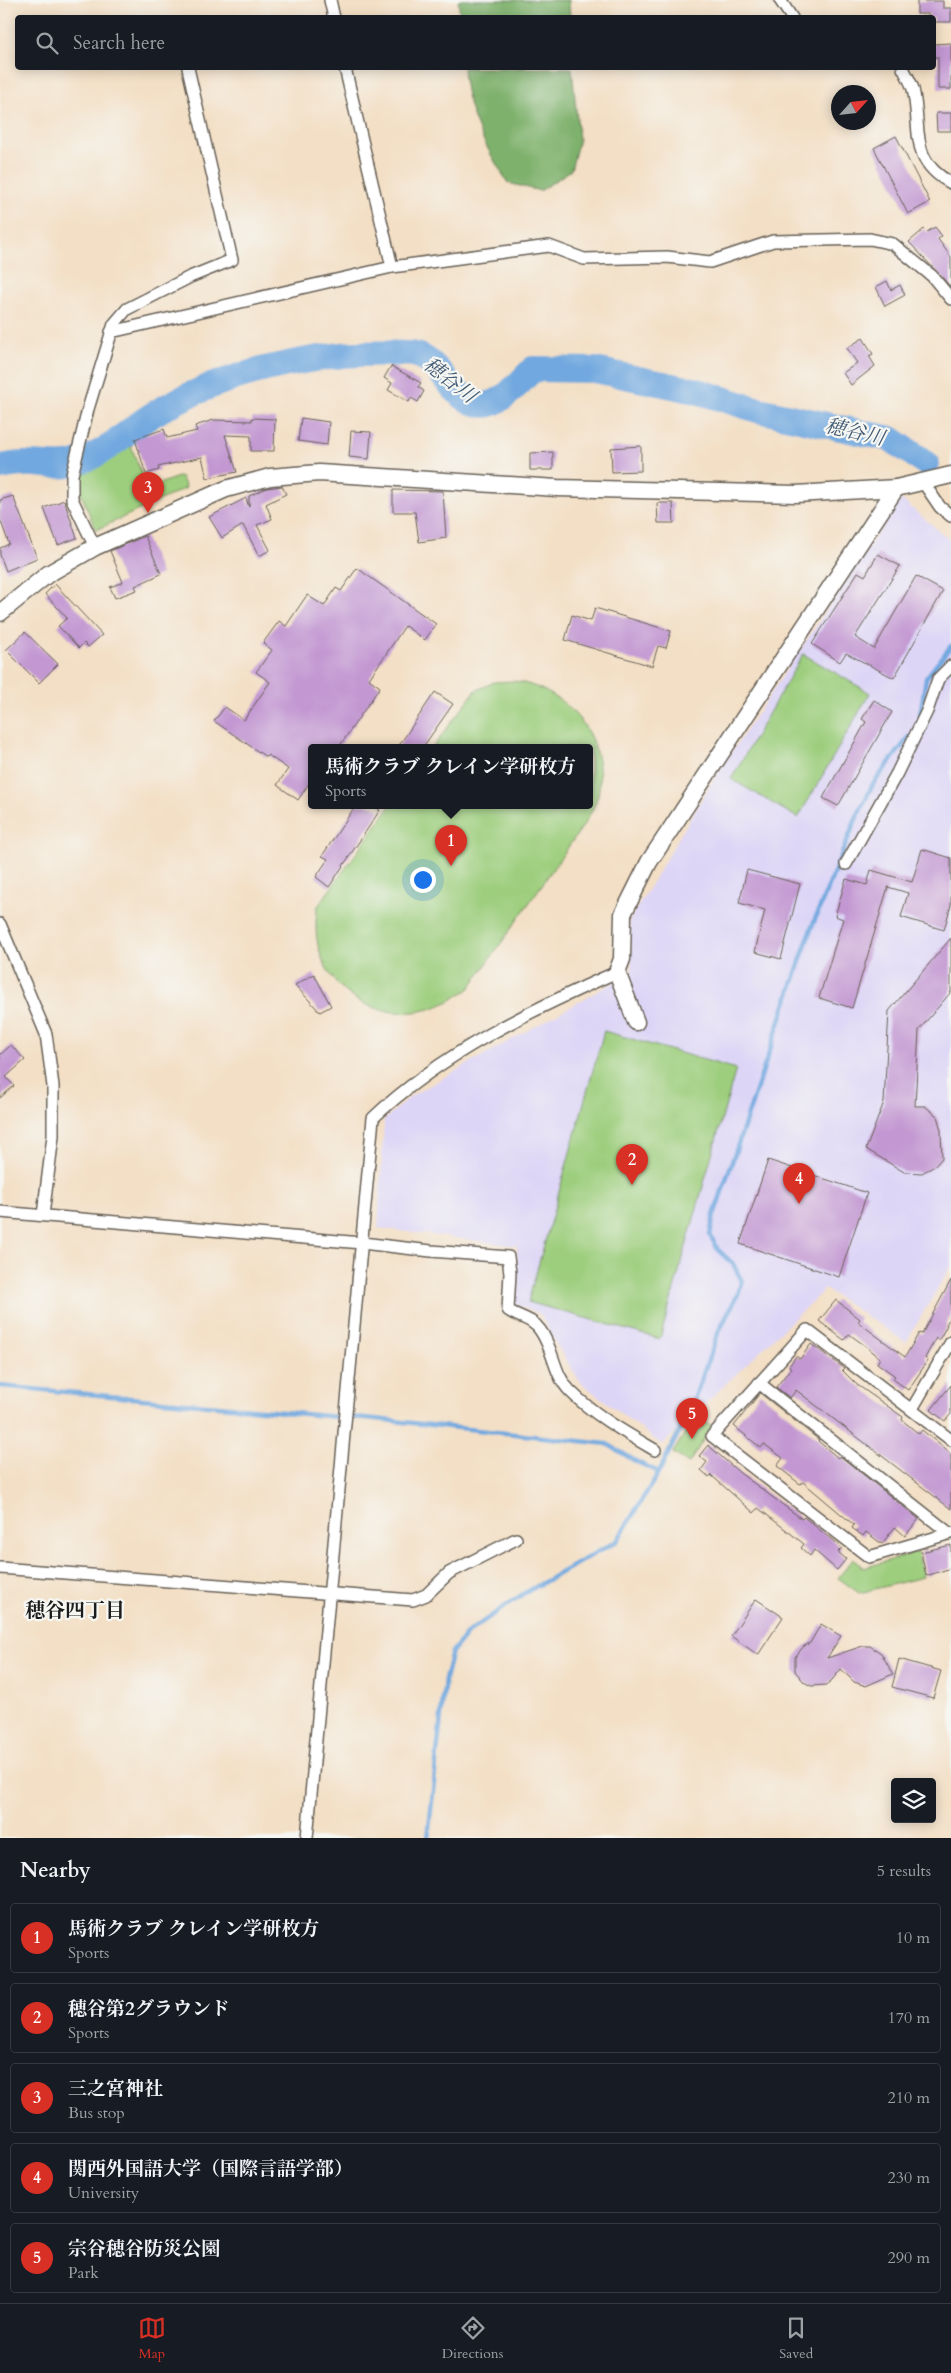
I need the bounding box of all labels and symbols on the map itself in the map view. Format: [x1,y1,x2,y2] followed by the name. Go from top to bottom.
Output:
[831,85,876,130] north arrow
[418,351,484,410] water label: 穂谷川
[823,412,889,452] water label: 穂谷川
[132,472,164,513] pin: 3
[435,825,467,866] pin: 1
[410,867,436,893] your location
[616,1144,648,1185] pin: 2
[783,1163,815,1204] pin: 4
[676,1398,708,1439] pin: 5
[25,1597,125,1624] district label: 穂谷四丁目

